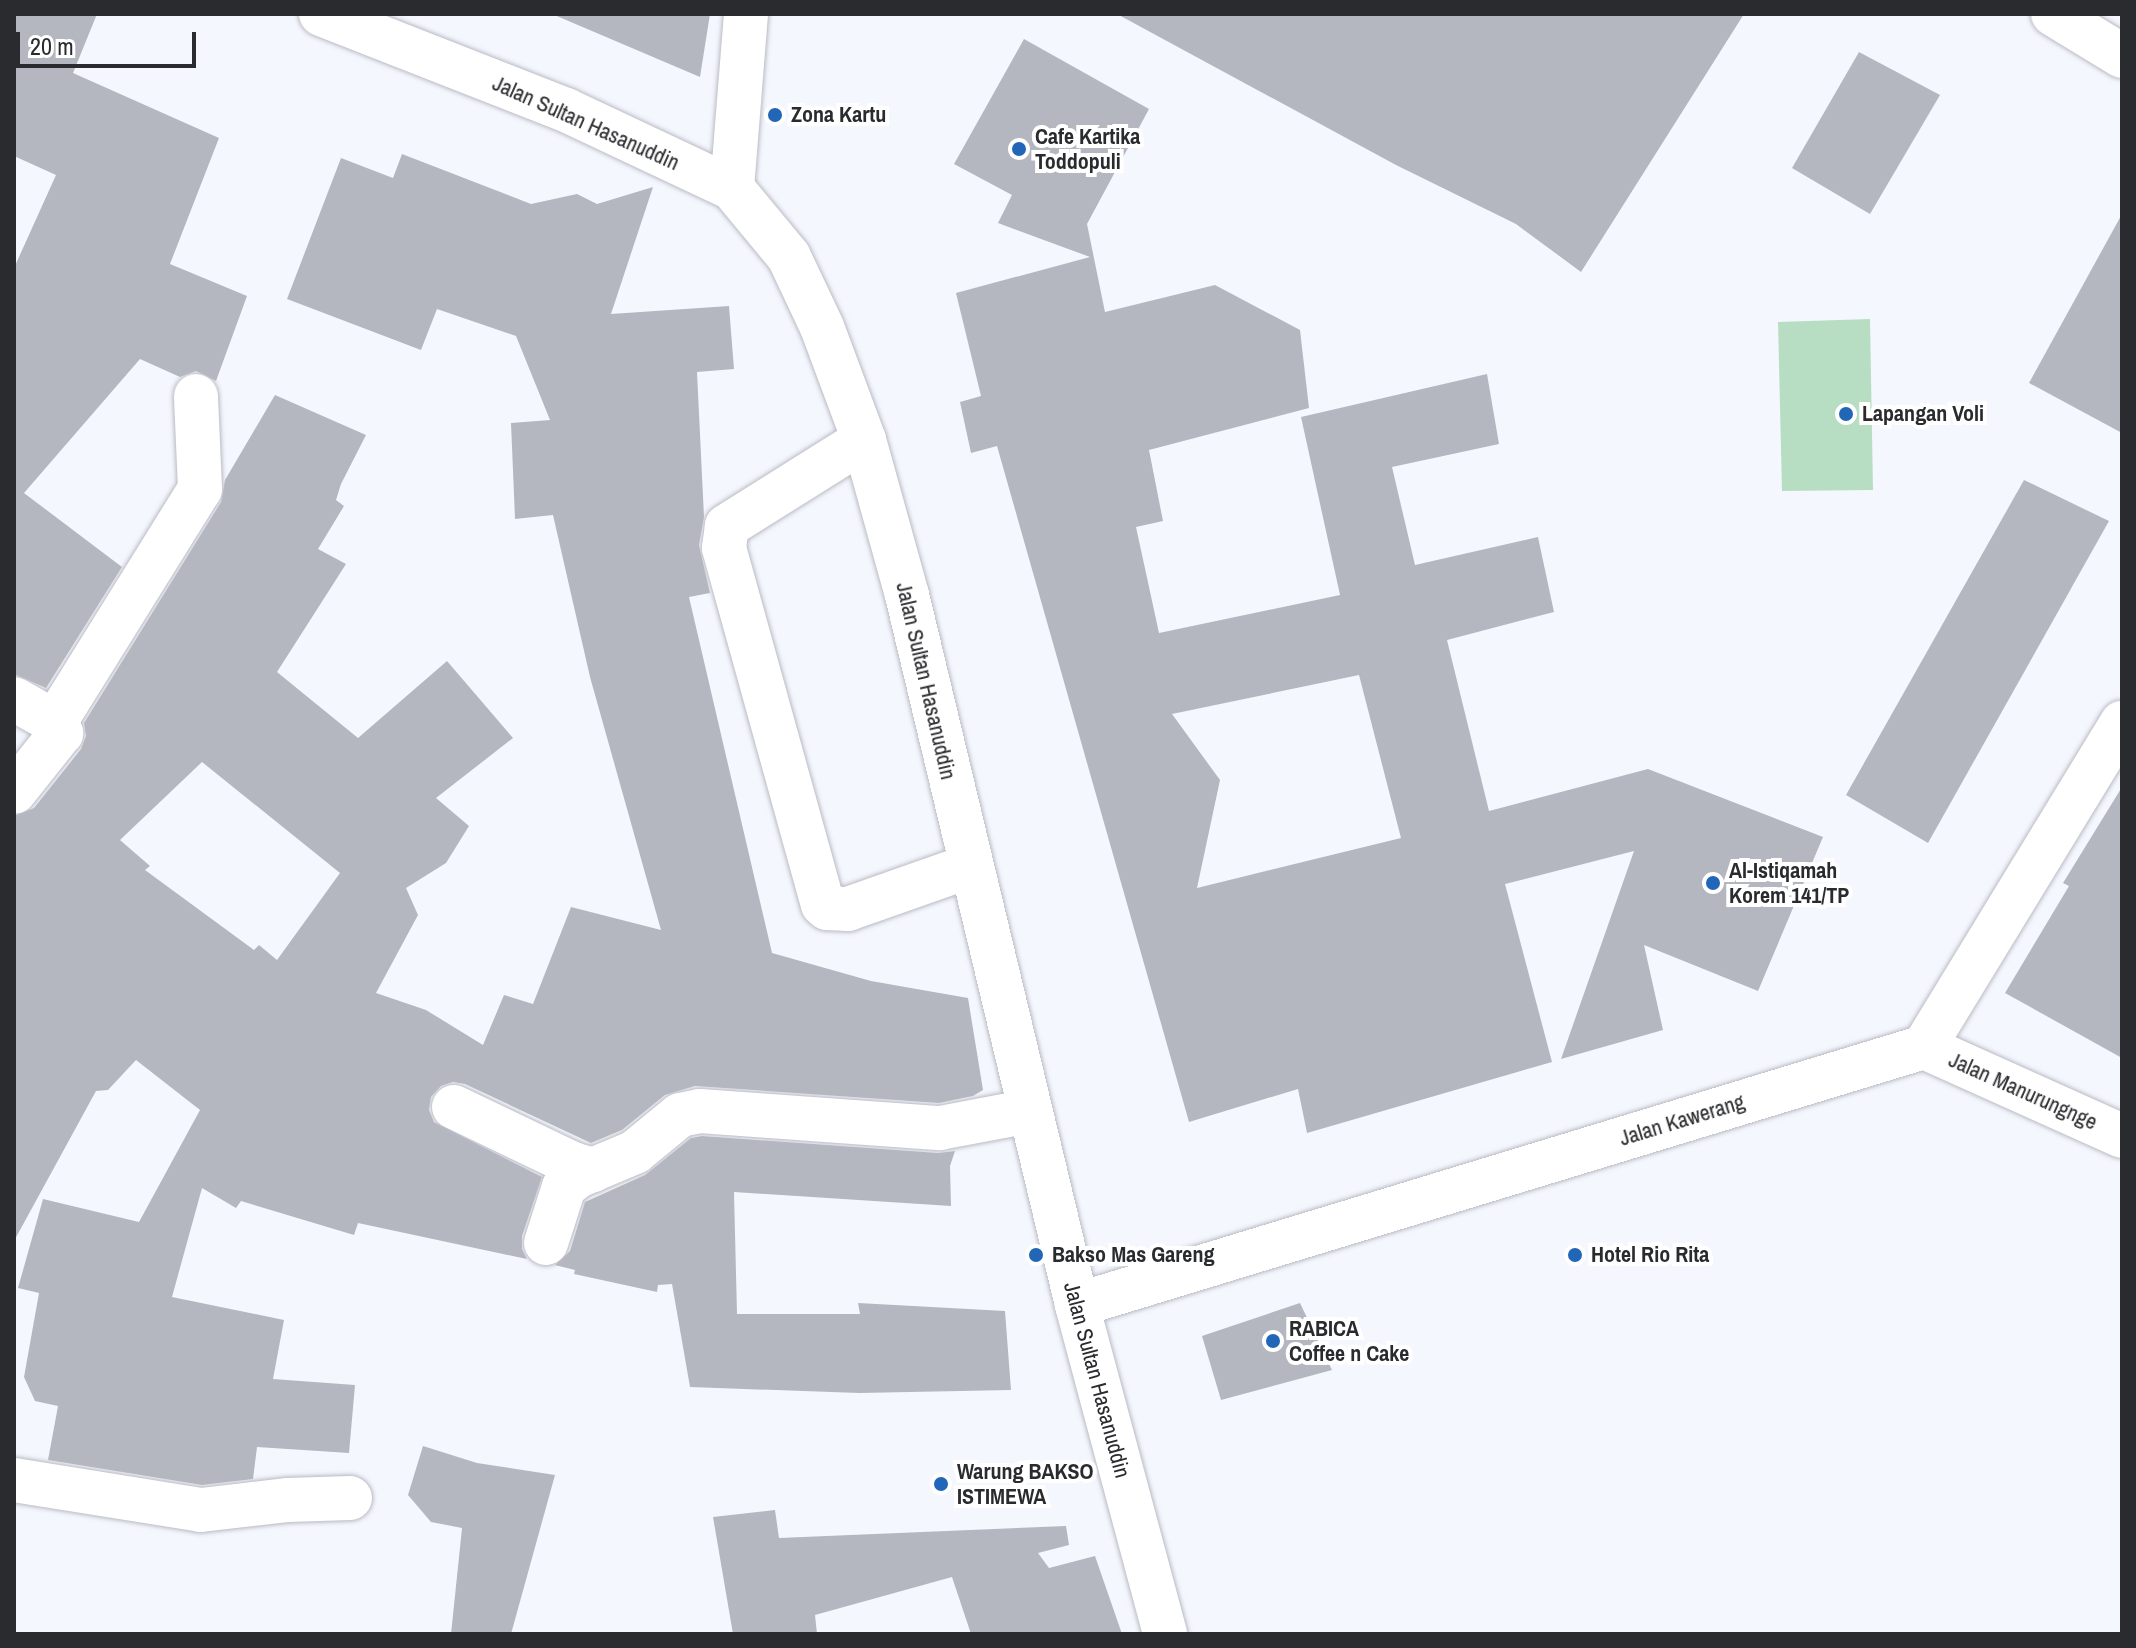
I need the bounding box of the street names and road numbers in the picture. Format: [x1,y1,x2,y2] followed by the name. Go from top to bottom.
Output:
[489,70,683,176] street label: Jalan Sultan Hasanuddin
[890,580,962,782] street label: Jalan Sultan Hasanuddin
[1945,1047,2101,1135] street label: Jalan Manurungnge
[1616,1088,1748,1152] street label: Jalan Kawerang
[1058,1279,1136,1481] street label: Jalan Sultan Hasanuddin

